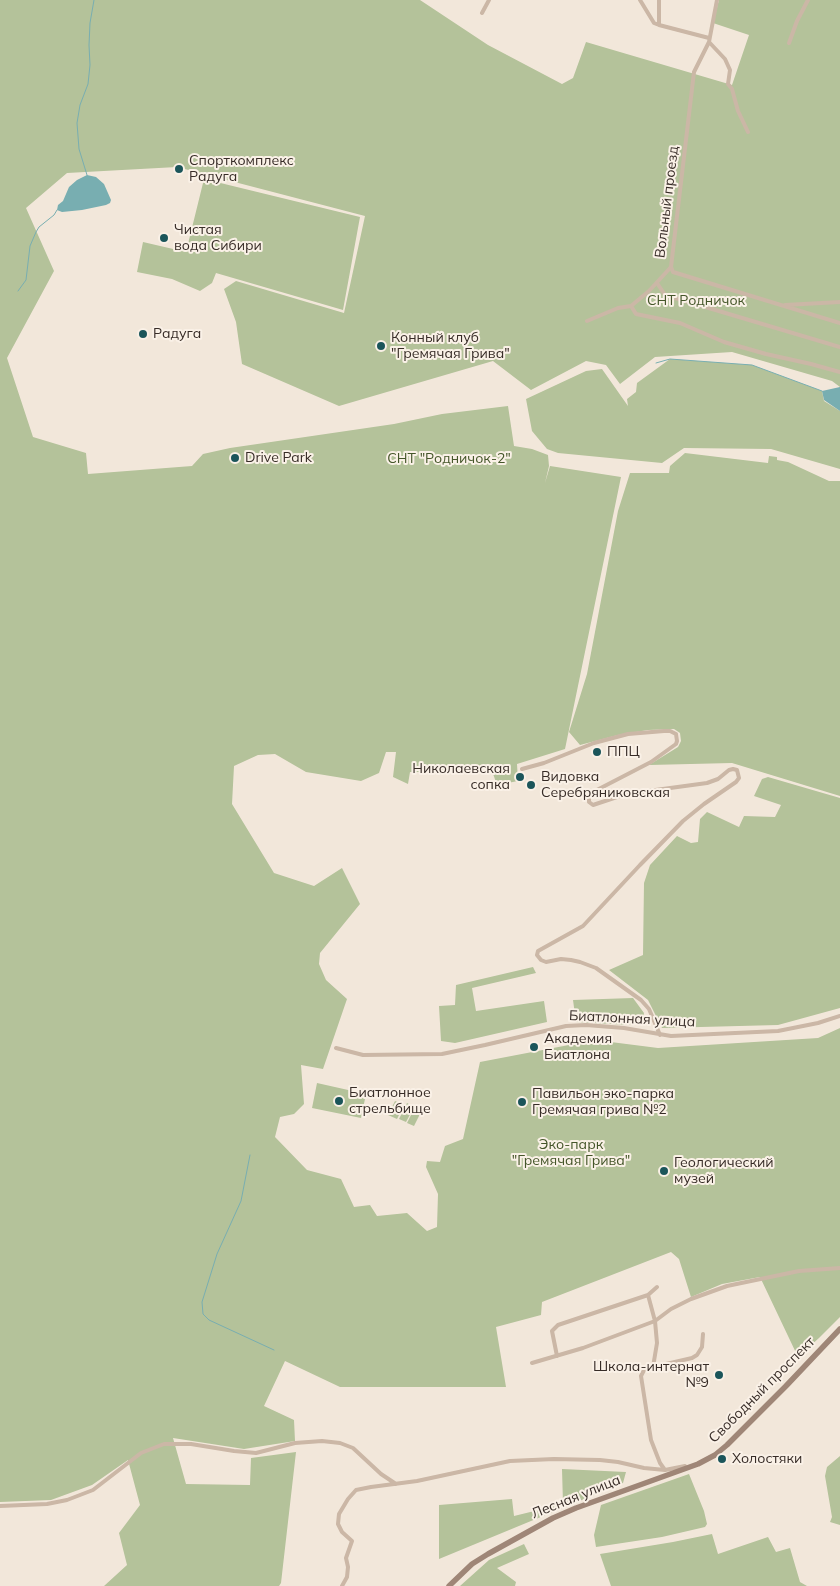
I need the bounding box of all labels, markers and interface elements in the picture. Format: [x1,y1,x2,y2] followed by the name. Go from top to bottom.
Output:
[652,145,682,259] street label: Вольный проезд
[189,153,294,186] place label: Спорткомплекс Радуга
[173,163,185,175] marker: Спорткомплекс Радуга
[174,222,262,254] place label: Чистая вода Сибири
[158,232,170,244] marker: Чистая вода Сибири
[647,293,745,309] park label: СНТ Родничок
[153,326,201,342] place label: Радуга
[137,328,149,340] marker: Радуга
[391,330,510,362] place label: Конный клуб "Гремячая Грива"
[375,340,387,352] marker: Конный клуб "Гремячая Грива"
[245,450,312,466] place label: Drive Park
[387,451,511,467] park label: СНТ "Родничок-2"
[229,452,241,464] marker: Drive Park
[607,744,640,760] place label: ППЦ
[591,746,603,758] marker: ППЦ
[412,761,510,794] place label: Николаевская сопка
[541,769,670,802] place label: Видовка Серебряниковская
[514,771,526,783] marker: Николаевская сопка
[525,779,537,791] marker: Видовка Серебряниковская
[568,1007,696,1031] street label: Биатлонная улица
[544,1031,612,1064] place label: Академия Биатлона
[528,1041,540,1053] marker: Академия Биатлона
[349,1085,431,1118] place label: Биатлонное стрельбище
[532,1086,674,1118] place label: Павильон эко-парка Гремячая грива №2
[333,1095,345,1107] marker: Биатлонное стрельбище
[516,1096,528,1108] marker: Павильон эко-парка Гремячая грива №2
[512,1137,630,1170] park label: Эко-парк "Гремячая Грива"
[674,1155,774,1188] place label: Геологический музей
[658,1165,670,1177] marker: Геологический музей
[705,1333,819,1447] street label: Свободный проспект
[593,1359,709,1391] place label: Школа-интернат №9
[713,1369,725,1381] marker: Школа-интернат №9
[732,1451,802,1467] place label: Холостяки
[716,1453,728,1465] marker: Холостяки
[529,1472,623,1522] street label: Лесная улица

